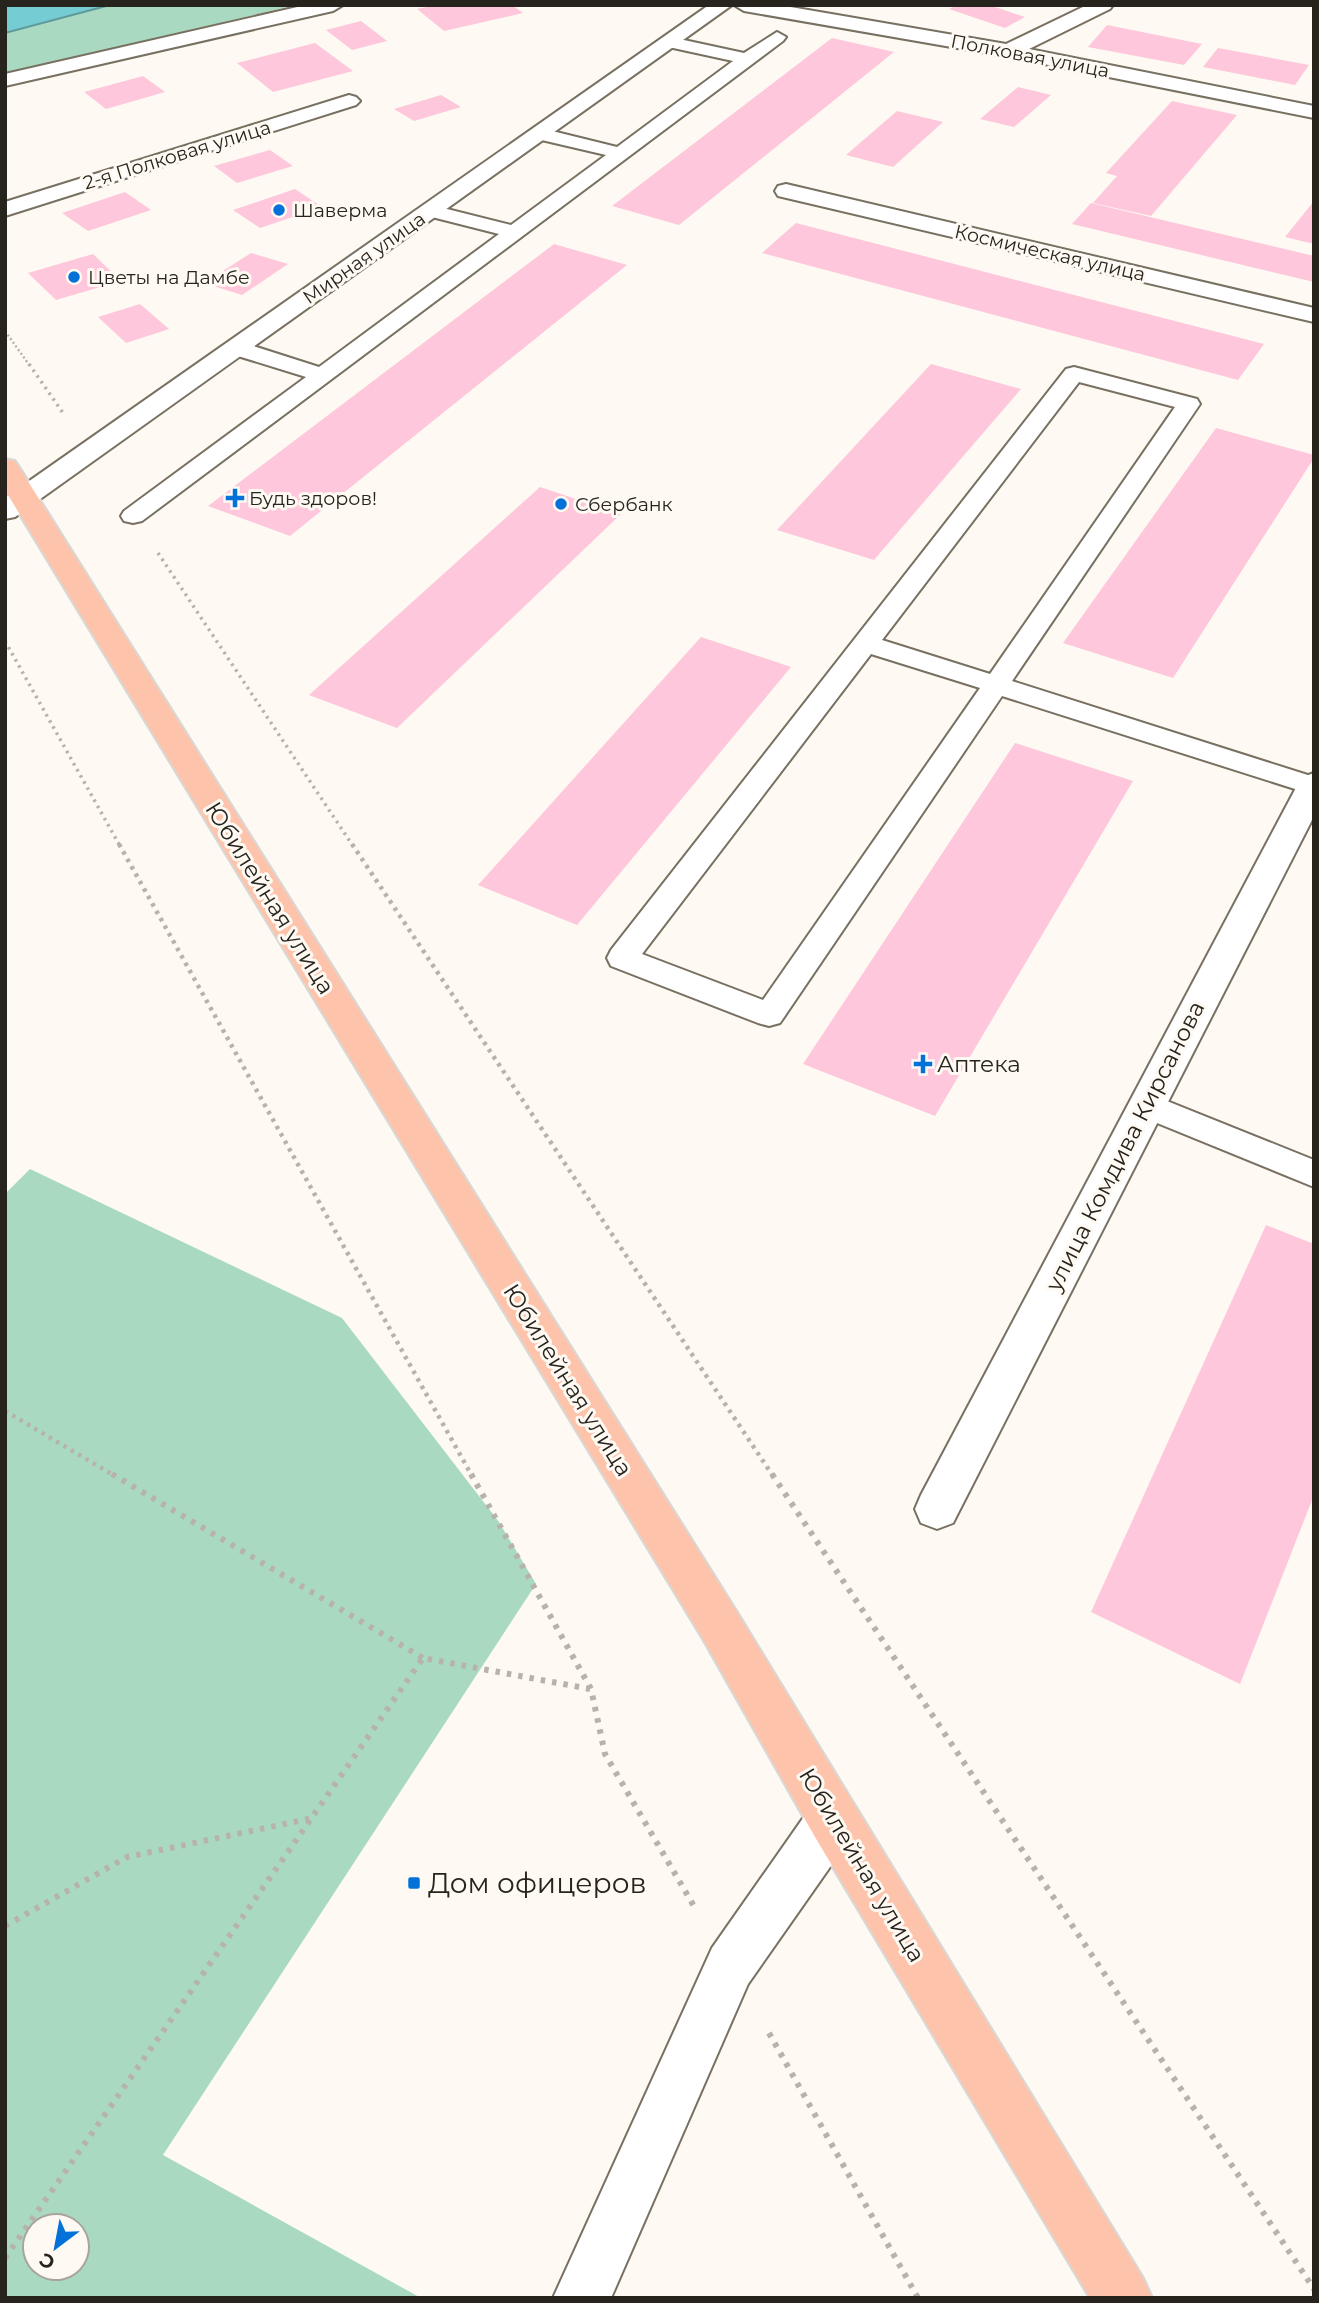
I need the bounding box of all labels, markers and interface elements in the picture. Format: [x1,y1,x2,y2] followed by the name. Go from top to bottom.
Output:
[949,29,1111,83] street label: Полковая улица
[80,116,274,194] street label: 2-я Полковая улица
[293,199,387,222] place label: Шаверма
[271,202,287,218] marker: Шаверма
[298,207,430,309] street label: Мирная улица
[952,220,1148,286] street label: Космическая улица
[88,266,250,289] place label: Цветы на Дамбе
[66,269,82,285] marker: Цветы на Дамбе
[249,487,377,510] place label: Будь здоров!
[227,490,243,506] marker: Будь здоров!
[575,493,673,516] place label: Сбербанк
[553,496,569,512] marker: Сбербанк
[199,797,341,999] street label: Юбилейная улица
[1039,996,1211,1297] street label: улица Комдива Кирсанова
[937,1050,1021,1078] place label: Аптека
[915,1056,931,1072] marker: Аптека
[497,1279,639,1481] street label: Юбилейная улица
[793,1763,931,1967] street label: Юбилейная улица
[428,1866,647,1900] place label: Дом офицеров
[406,1875,422,1891] marker: Дом офицеров
[21,2212,91,2282] north arrow
[35,2247,59,2274] text: С

